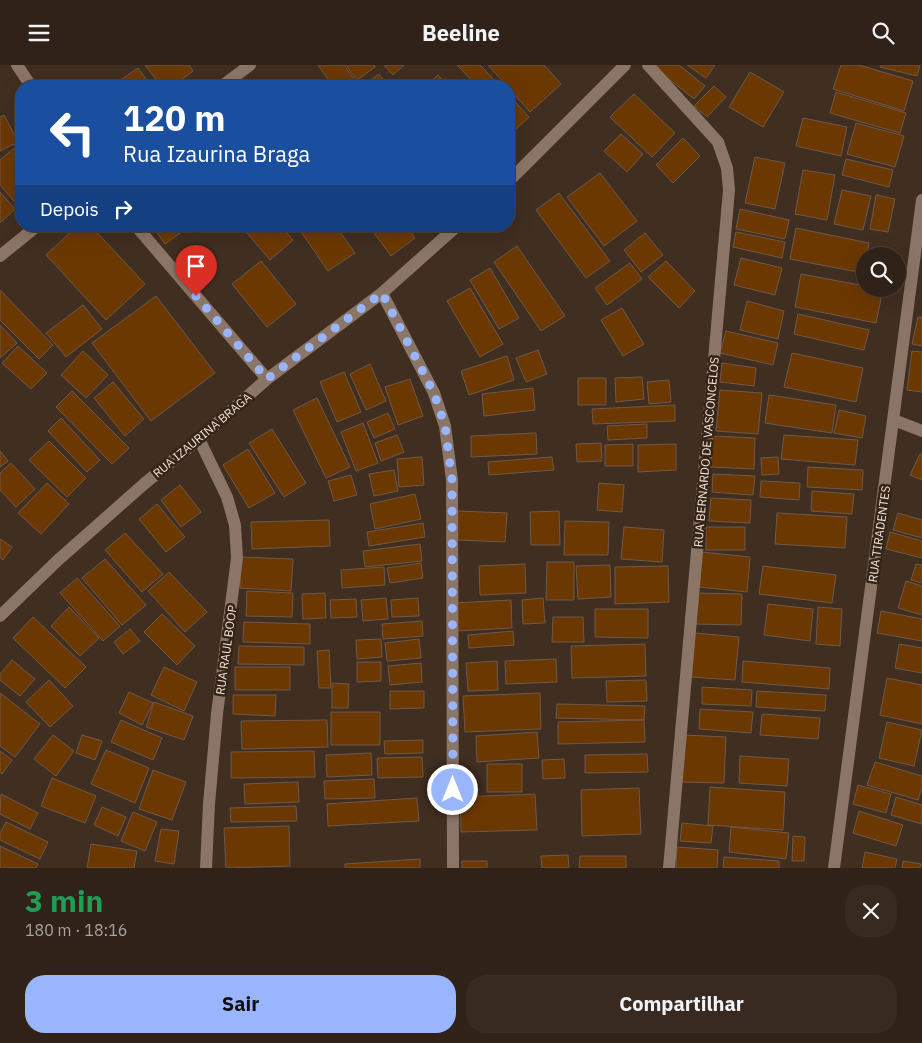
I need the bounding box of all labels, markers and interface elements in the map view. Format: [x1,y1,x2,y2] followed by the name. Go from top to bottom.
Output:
[422,18,500,47] text: Beeline
[25,19,53,47] icon: menu
[869,19,897,47] icon: search
[123,95,226,141] text: 120 m
[40,100,105,165] icon: left
[123,139,310,168] text: Rua Izaurina Braga
[109,195,137,223] icon: right
[40,197,99,221] text: Depois
[175,245,217,296] pin
[856,247,906,297] map controls
[856,247,906,297] button: search
[182,252,210,280] icon: arrive
[690,356,722,548] street label: RUA BERNARDO DE VASCONCELOS
[150,389,255,481] street label: RUA IZAURINA BRAGA
[865,485,893,583] street label: RUA TIRADENTES
[212,604,240,696] street label: RUA RAUL BOOP
[426,763,478,815] position arrow
[25,881,103,920] text: 3 min
[845,885,897,937] button: close
[25,920,127,940] text: 180 m · 18:16
[25,975,456,1033] button: Sair
[466,975,897,1033] button: Compartilhar

